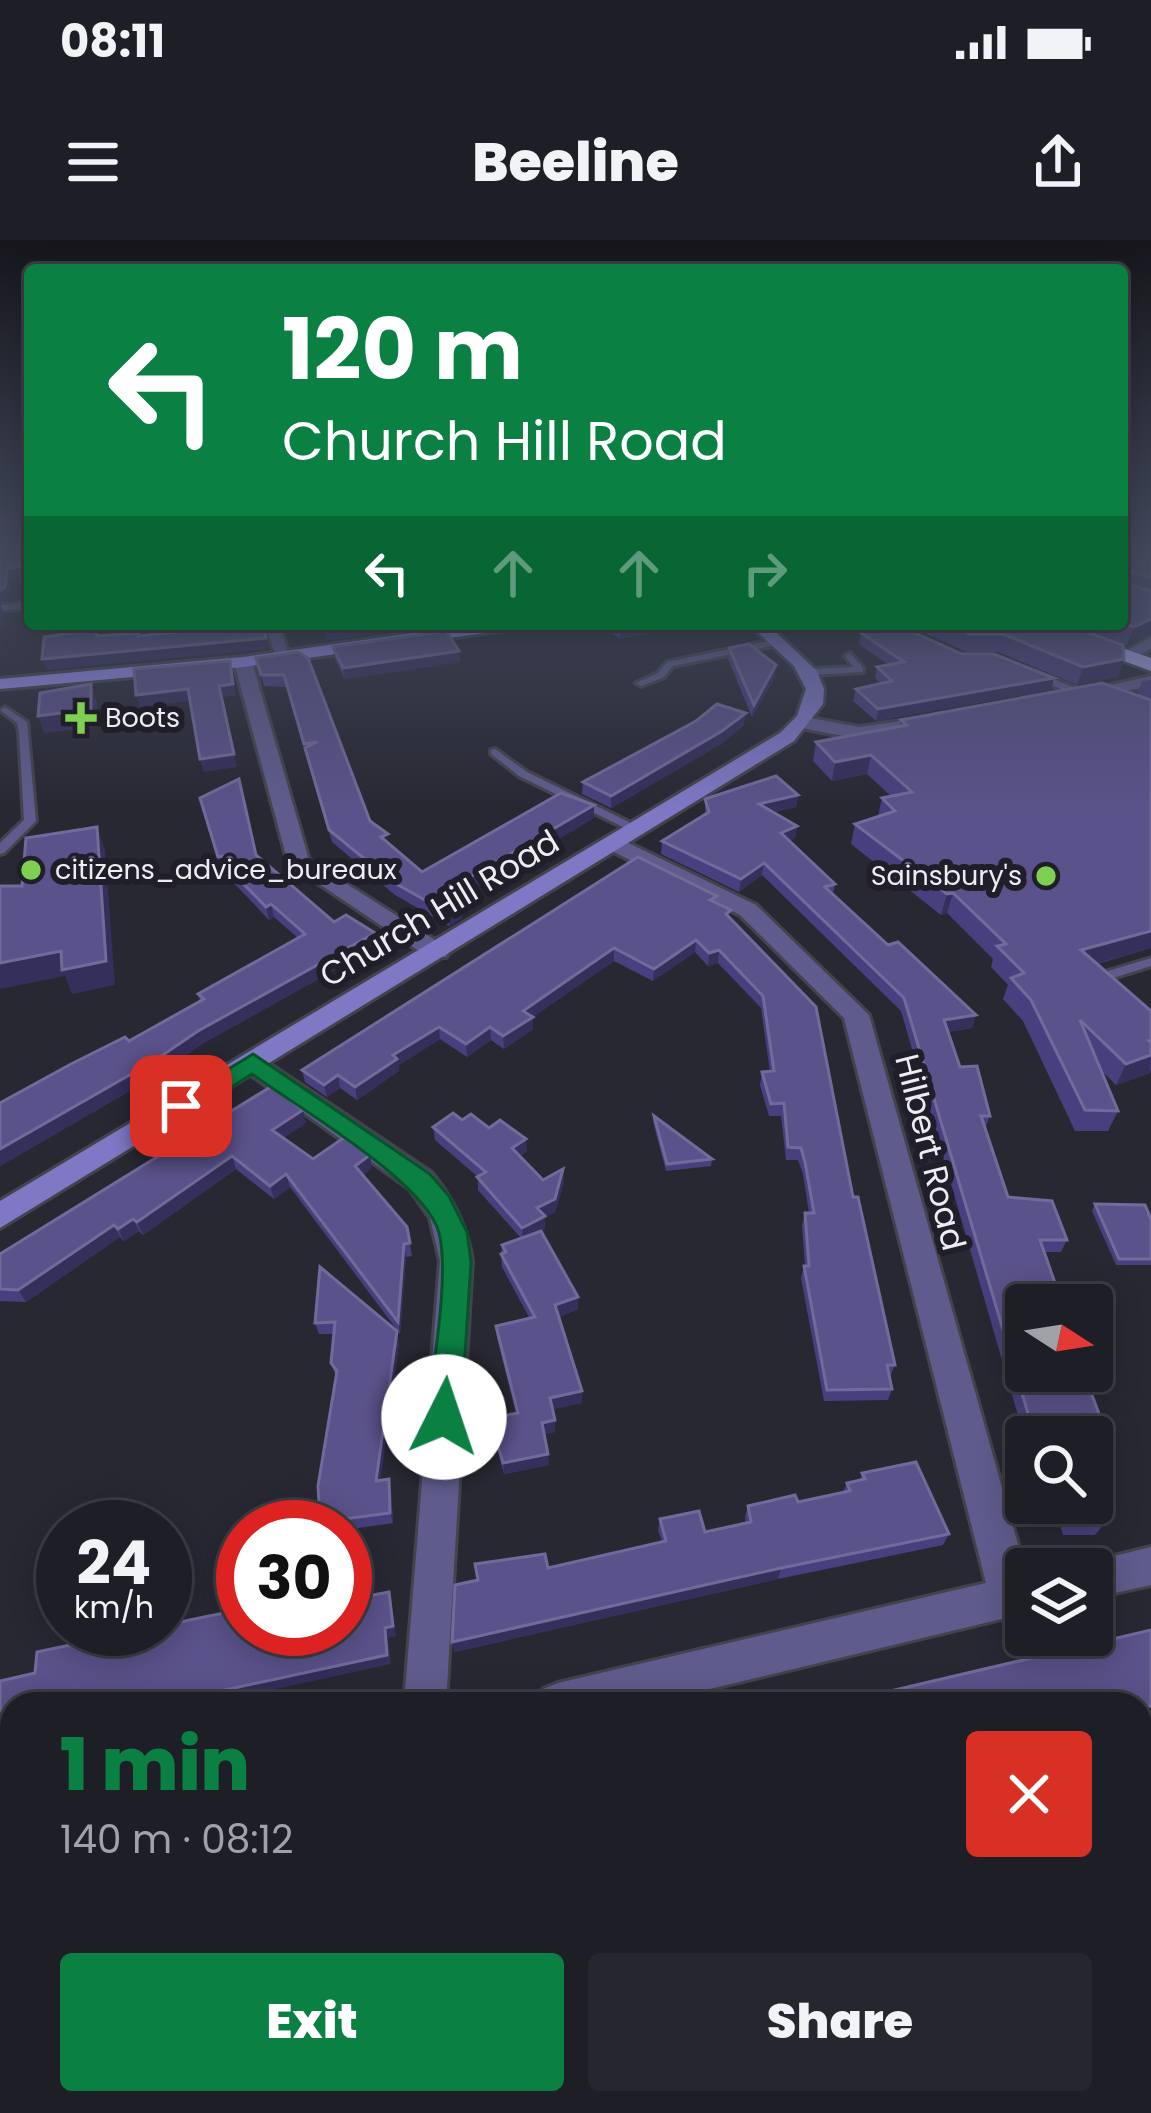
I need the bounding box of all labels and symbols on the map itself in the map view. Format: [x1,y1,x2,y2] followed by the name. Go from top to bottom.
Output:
[105,699,180,736] place label: Boots
[68,705,94,731] marker: Boots
[311,818,568,999] street label: Church Hill Road
[55,851,397,888] place label: citizens_advice_bureaux
[18,857,44,883] marker: citizens_advice_bureaux
[871,857,1022,894] place label: Sainsbury's
[1033,863,1059,889] marker: Sainsbury's
[883,1049,978,1255] street label: Hilbert Road
[130,1055,232,1157] pin
[1005,1284,1113,1392] north arrow
[381,1354,507,1480] position arrow
[216,1500,372,1656] speed limit sign: 30

